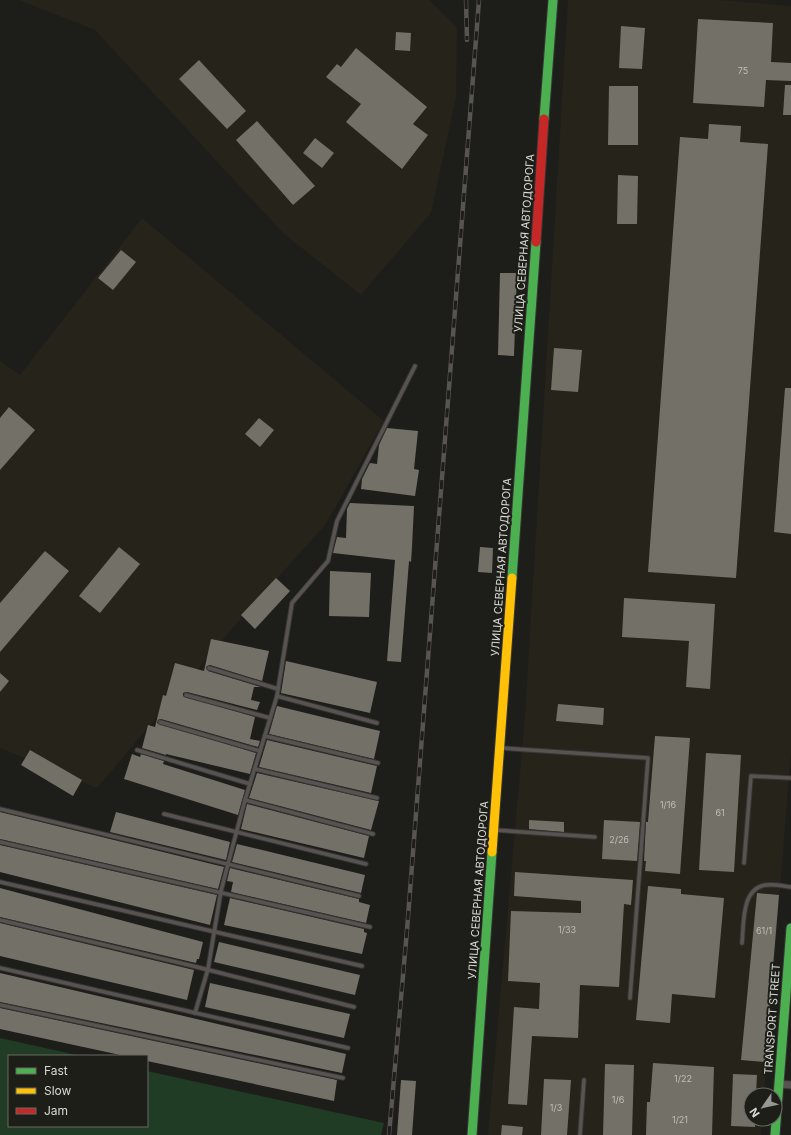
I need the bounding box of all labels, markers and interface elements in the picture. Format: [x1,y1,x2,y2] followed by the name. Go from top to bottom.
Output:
[738,65,748,76] house number: 75
[511,153,537,333] street label: УЛИЦА СЕВЕРНАЯ АВТОДОРОГА
[488,477,514,657] street label: УЛИЦА СЕВЕРНАЯ АВТОДОРОГА
[660,799,676,810] house number: 1/16
[465,800,491,980] street label: УЛИЦА СЕВЕРНАЯ АВТОДОРОГА
[715,807,725,818] house number: 61
[609,834,629,845] house number: 2/2б
[558,924,576,935] house number: 1/33
[756,925,772,936] house number: 61/1
[761,963,783,1075] street label: TRANSPORT STREET
[8,1055,148,1127] legend
[44,1063,68,1078] text: Fast
[674,1073,692,1084] house number: 1/22
[44,1083,72,1098] text: Slow
[743,1087,783,1127] north arrow
[612,1094,625,1105] house number: 1/6
[550,1102,563,1113] house number: 1/3
[44,1103,68,1118] text: Jam
[747,1105,763,1120] text: N
[672,1114,688,1125] house number: 1/21

